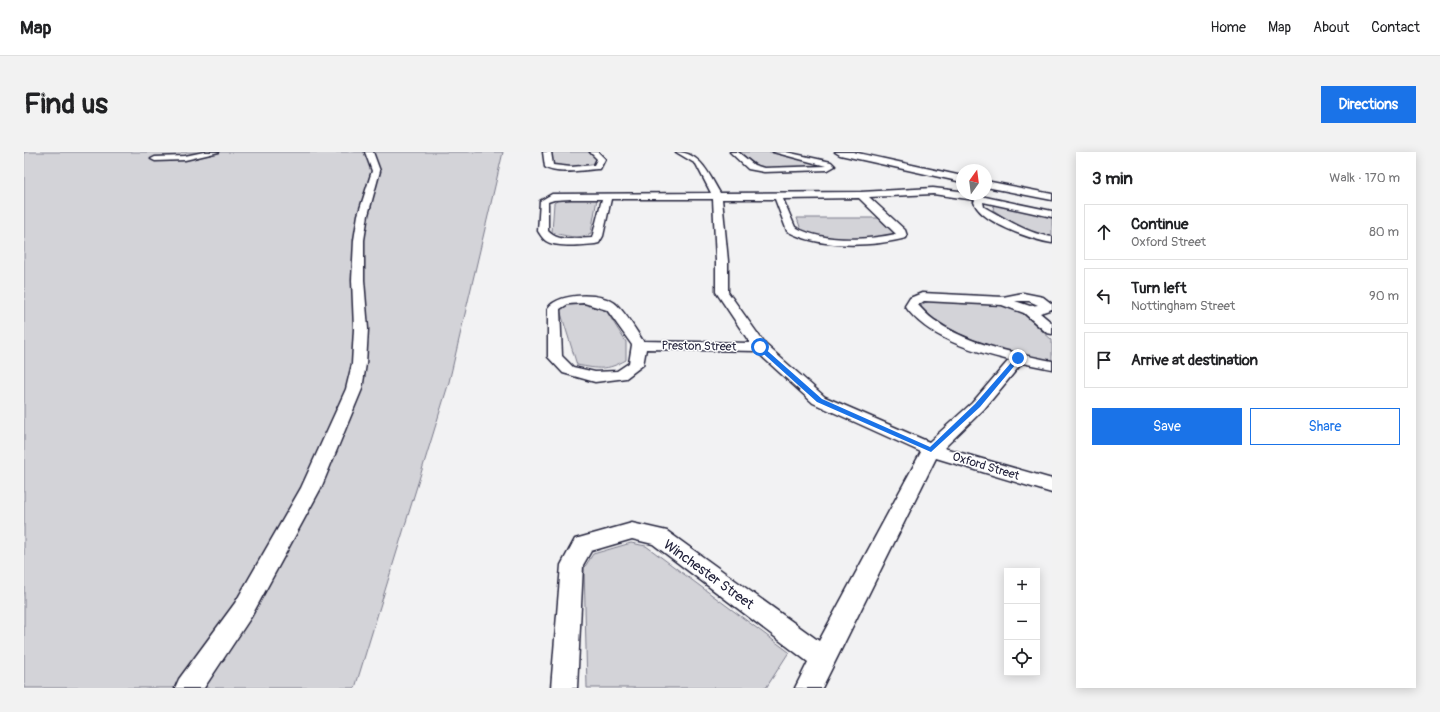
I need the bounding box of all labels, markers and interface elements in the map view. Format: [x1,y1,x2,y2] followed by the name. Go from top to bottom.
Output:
[20,16,51,40] text: Map
[1211,19,1246,36] text: Home
[1268,19,1291,36] text: Map
[1313,19,1349,36] text: About
[1371,19,1420,36] text: Contact
[1321,86,1416,123] button: Directions
[24,87,108,122] text: Find us
[956,164,992,200] north arrow
[1092,168,1133,189] text: 3 min
[1329,170,1400,186] text: Walk · 170 m
[1131,215,1189,234] text: Continue
[1093,221,1115,243] icon: ahead
[1369,224,1399,240] text: 80 m
[1131,234,1206,250] text: Oxford Street
[1131,279,1187,298] text: Turn left
[1093,285,1115,307] icon: left
[1369,288,1399,304] text: 90 m
[1131,298,1235,314] text: Nottingham Street
[661,338,737,355] street label: Preston Street
[751,338,769,356] route start
[1009,349,1027,367] route end
[1093,349,1115,371] icon: arrive
[1131,351,1258,370] text: Arrive at destination
[1092,408,1242,445] button: Save
[1250,408,1400,445] button: Share
[951,449,1021,484] street label: Oxford Street
[660,536,758,613] street label: Winchester Street
[1004,568,1040,676] map controls
[1004,568,1040,604] button: +
[1004,604,1040,640] button: −
[1004,640,1040,676] button: locate

